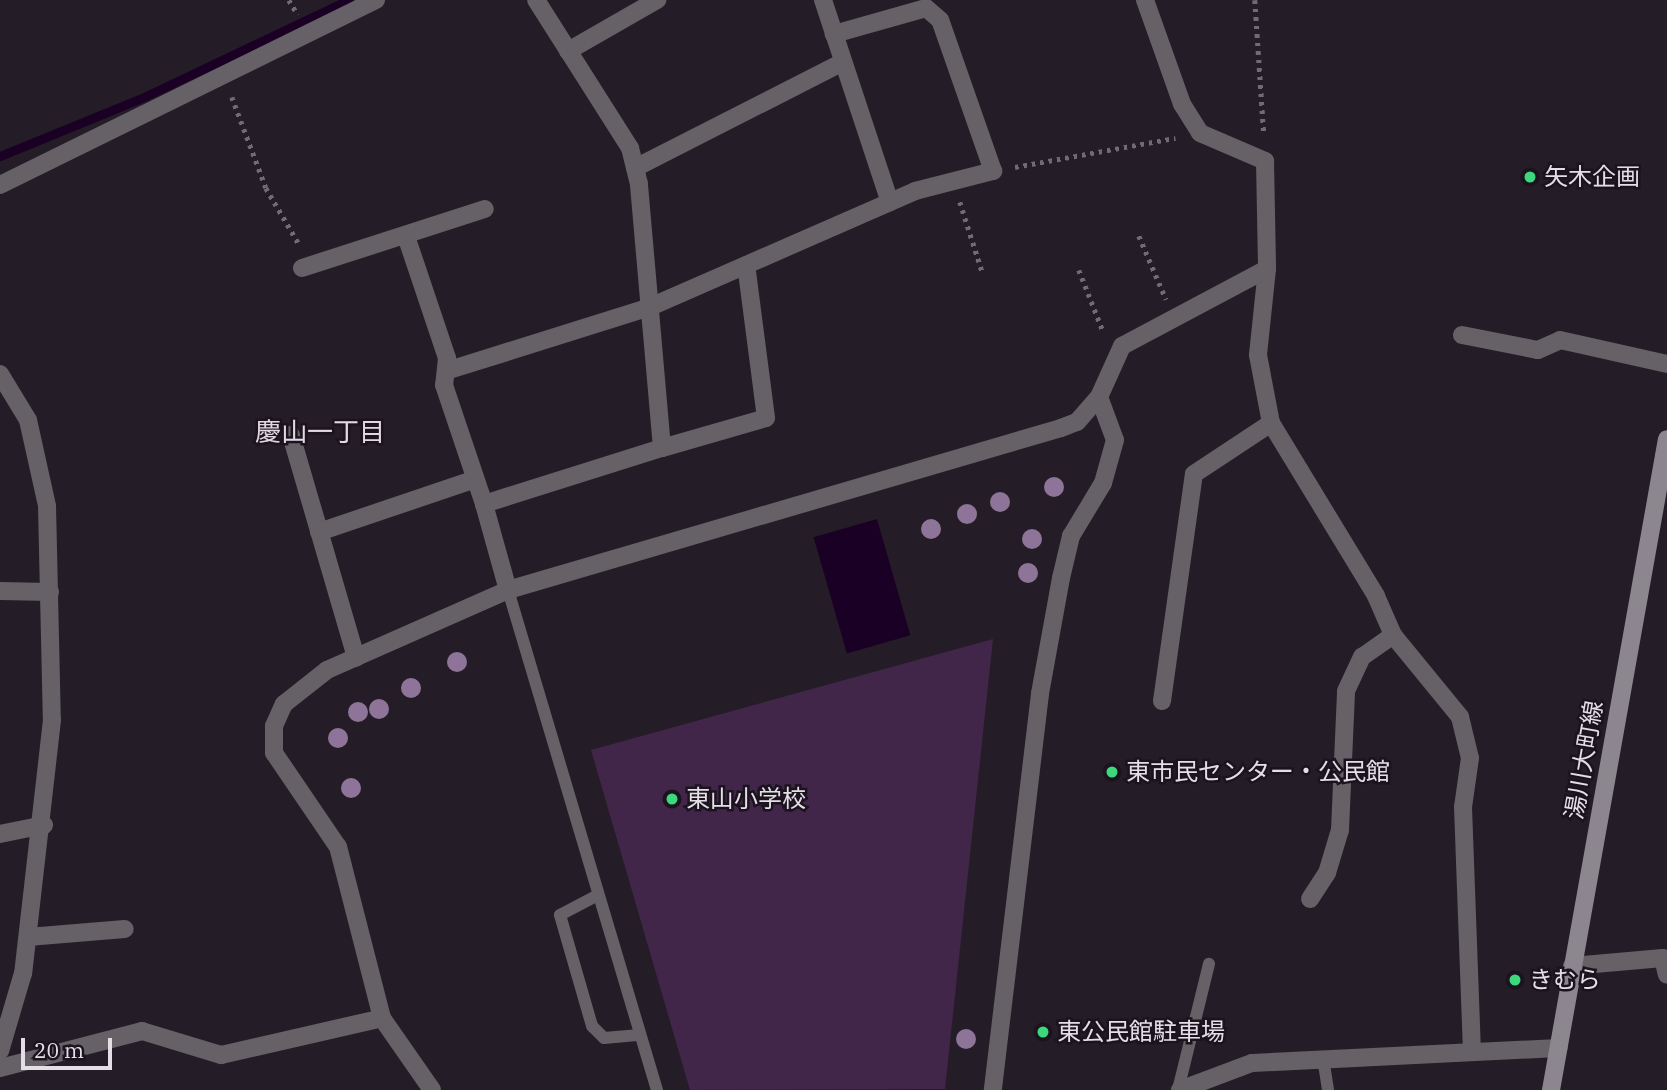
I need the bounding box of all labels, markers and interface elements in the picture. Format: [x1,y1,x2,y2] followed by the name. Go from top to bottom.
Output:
[1544,163,1640,191] place label: 矢木企画
[1522,169,1538,185] marker: 矢木企画
[255,416,385,448] district label: 慶山一丁目
[1559,698,1609,822] street label: 湯川大町線
[1126,758,1390,786] place label: 東市民センター・公民館
[1104,764,1120,780] marker: 東市民センター・公民館
[686,785,806,813] place label: 東山小学校
[664,791,680,807] marker: 東山小学校
[1529,966,1601,994] place label: きむら
[1507,972,1523,988] marker: きむら
[1057,1018,1225,1046] place label: 東公民館駐車場
[24,1024,116,1068] scale bar
[1035,1024,1051,1040] marker: 東公民館駐車場
[34,1036,84,1064] text: 20 m

